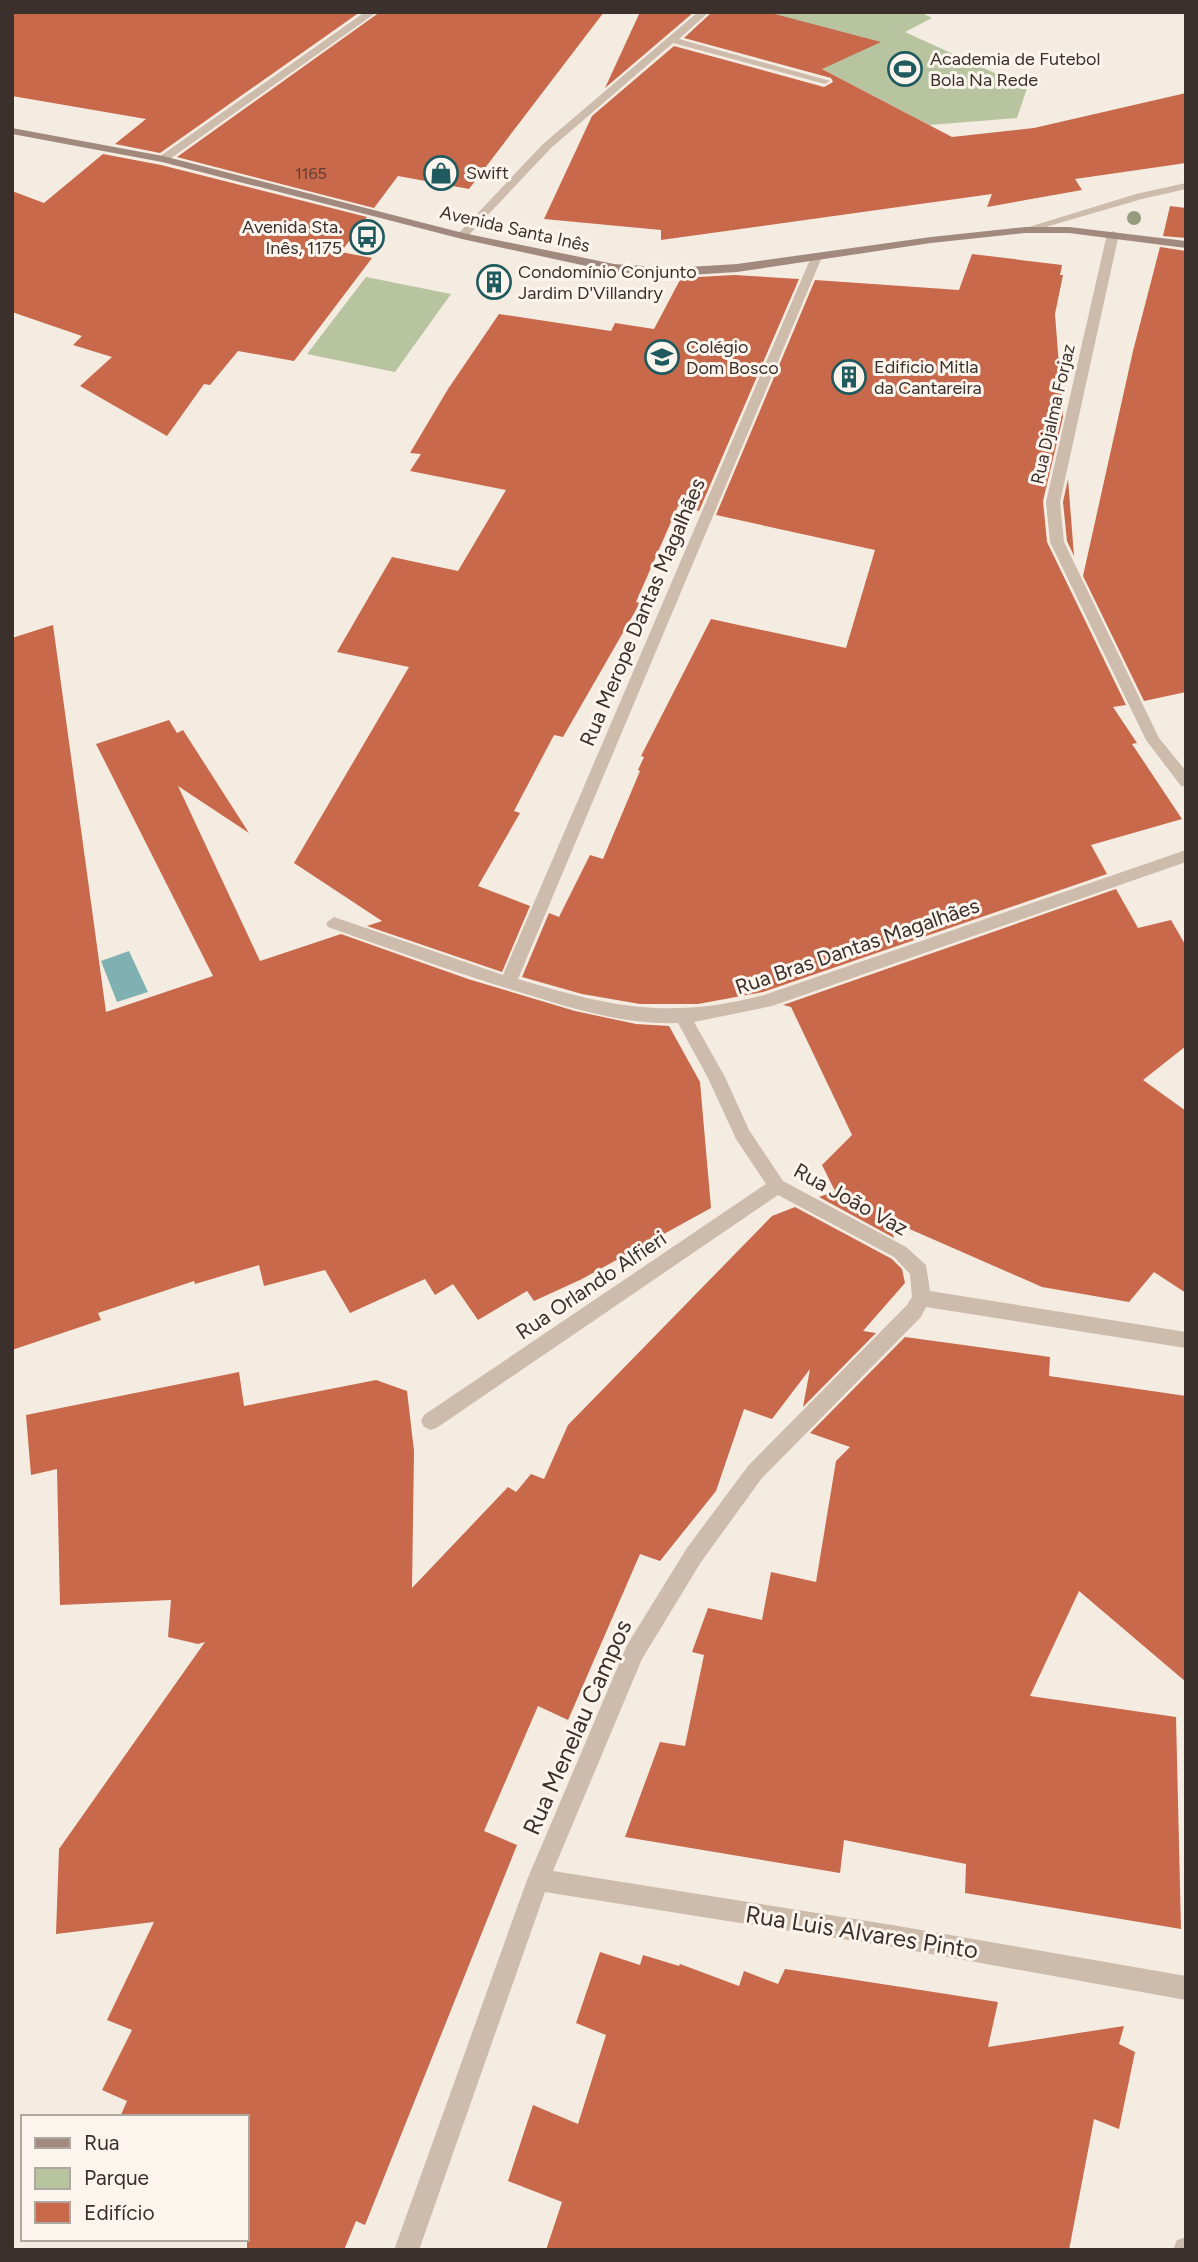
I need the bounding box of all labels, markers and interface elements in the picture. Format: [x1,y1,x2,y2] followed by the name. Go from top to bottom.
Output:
[930,48,1100,91] place label: Academia de Futebol Bola Na Rede
[886,50,924,88] sports icon: Academia de Futebol Bola Na Rede
[422,154,460,192] shop icon: Swift
[466,162,509,184] place label: Swift
[295,164,327,183] house number: 1165
[438,201,592,257] street label: Avenida Santa Inês
[242,216,342,259] place label: Avenida Sta. Inês, 1175
[348,218,386,256] bus stop icon: Avenida Sta. Inês, 1175
[518,261,697,304] place label: Condomínio Conjunto Jardim D'Villandry
[475,263,513,301] building icon: Condomínio Conjunto Jardim D'Villandry
[686,336,779,379] place label: Colégio Dom Bosco
[643,338,681,376] school or university icon: Colégio Dom Bosco
[1026,342,1080,486] street label: Rua Djalma Forjaz
[874,356,982,399] place label: Edificio Mitla da Cantareira
[830,358,868,396] building icon: Edificio Mitla da Cantareira
[574,474,710,750] street label: Rua Merope Dantas Magalhães
[732,892,982,1000] street label: Rua Bras Dantas Magalhães
[790,1157,912,1241] street label: Rua João Vaz
[511,1225,671,1345] street label: Rua Orlando Alfieri
[516,1615,638,1839] street label: Rua Menelau Campos
[744,1899,980,1965] street label: Rua Luis Alvares Pinto
[21,2115,248,2241] legend
[84,2130,120,2155] text: Rua
[84,2165,149,2190] text: Parque
[84,2200,155,2225] text: Edifício

